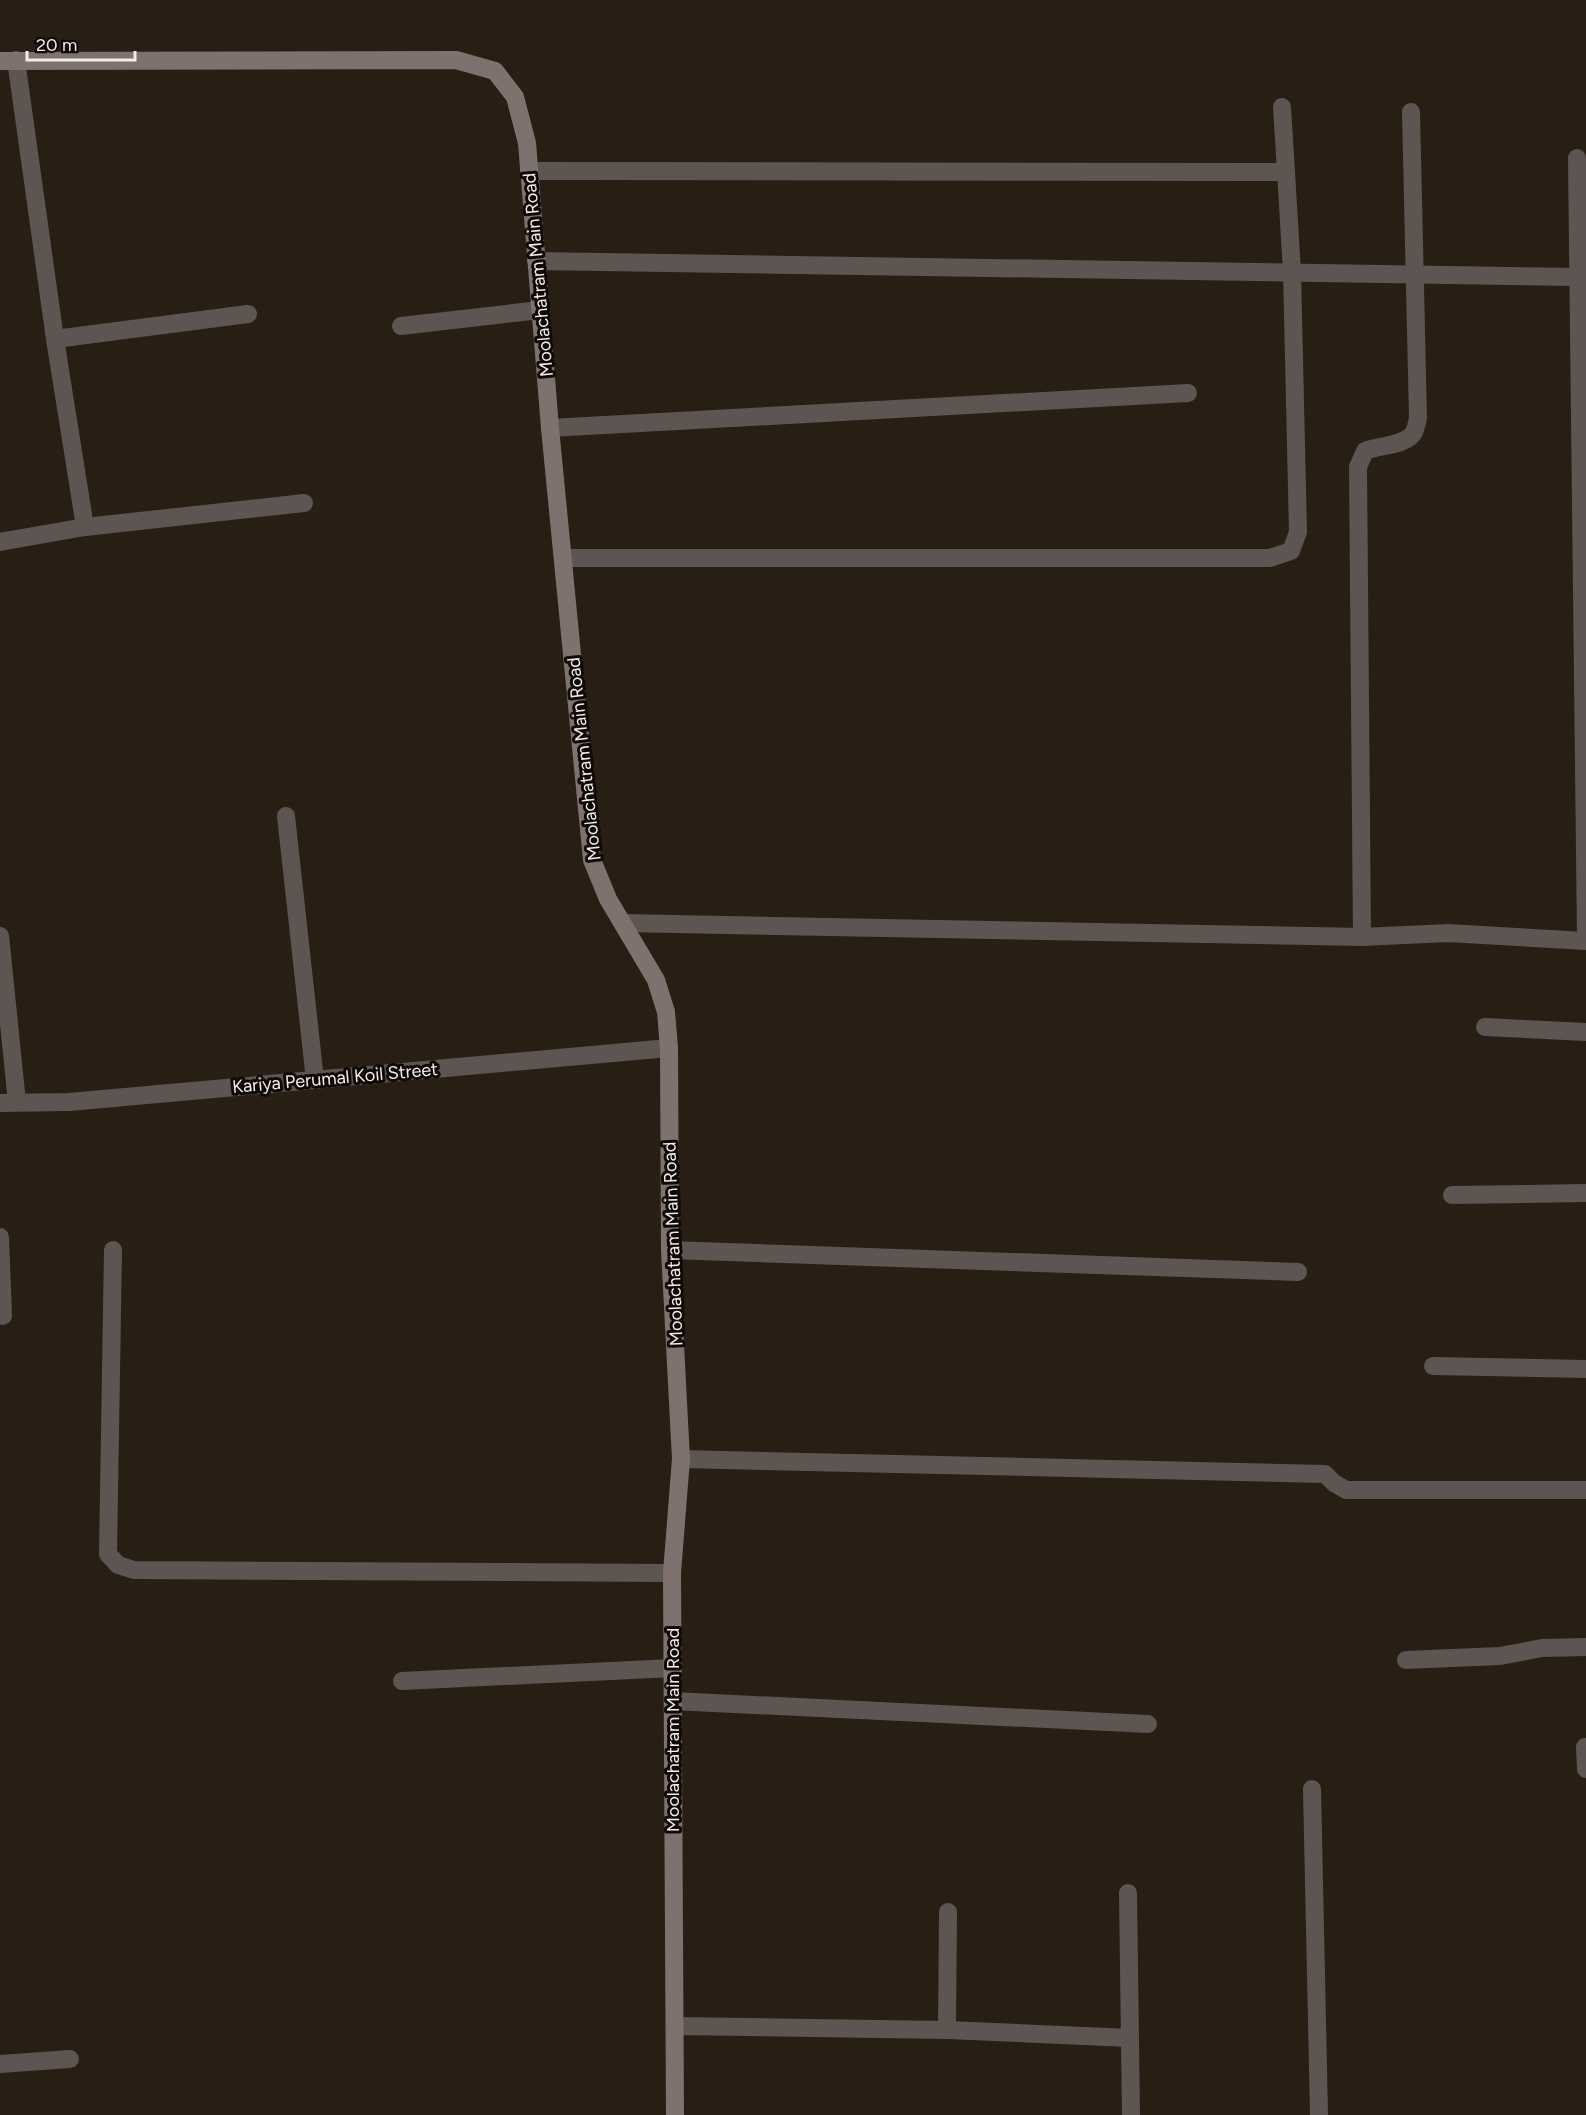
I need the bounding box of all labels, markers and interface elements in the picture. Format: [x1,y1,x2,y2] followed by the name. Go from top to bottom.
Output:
[27,24,135,62] scale bar
[36,34,77,56] text: 20 m
[518,172,558,378] street label: Moolachatram Main Road
[562,656,606,862] street label: Moolachatram Main Road
[231,1058,439,1098] street label: Kariya Perumal Koil Street
[658,1141,688,1347] street label: Moolachatram Main Road
[662,1628,684,1832] street label: Moolachatram Main Road

